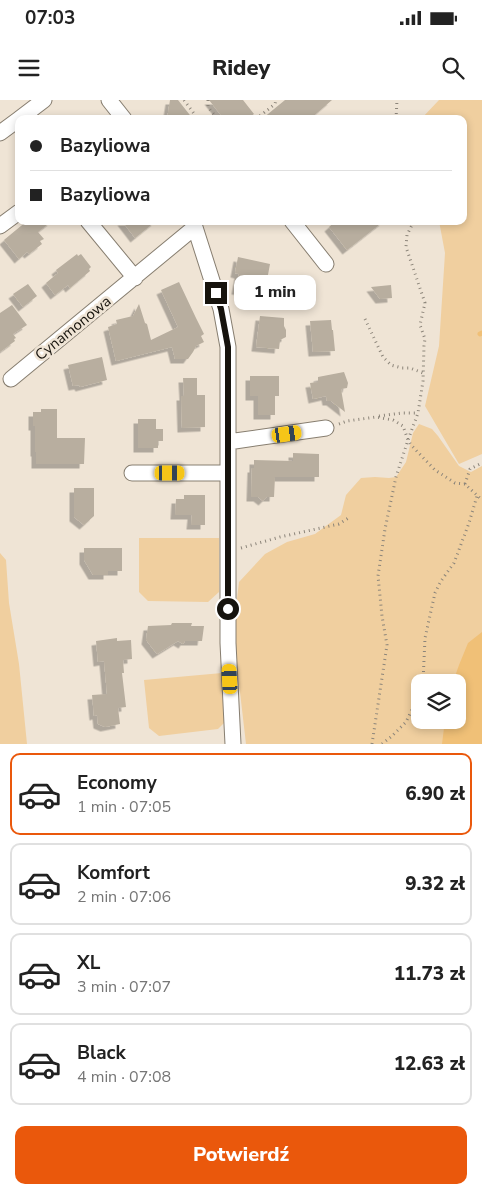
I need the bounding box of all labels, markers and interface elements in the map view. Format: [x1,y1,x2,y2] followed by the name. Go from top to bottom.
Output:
[25,5,75,31] text: 07:03
[212,53,270,83] text: Ridey
[15,54,43,82] icon: menu
[439,54,467,82] icon: search
[60,133,150,159] text: Bazyliowa
[60,182,150,208] text: Bazyliowa
[234,276,316,310] callout: 1 min
[254,281,296,303] text: 1 min
[205,282,227,304] route end
[31,291,115,365] street label: Cynamonowa
[271,424,302,444] car
[155,466,185,481] car
[217,598,239,620] route start
[221,664,238,694] car
[411,674,466,729] map controls
[411,674,466,729] button: layers
[77,770,157,796] text: Economy
[17,772,62,817] icon: car
[405,781,465,807] text: 6.90 zł
[77,796,171,818] text: 1 min · 07:05
[77,860,150,886] text: Komfort
[17,862,62,907] icon: car
[405,871,465,897] text: 9.32 zł
[77,886,171,908] text: 2 min · 07:06
[77,950,100,976] text: XL
[17,952,62,997] icon: car
[394,961,465,987] text: 11.73 zł
[77,976,171,998] text: 3 min · 07:07
[77,1040,126,1066] text: Black
[17,1042,62,1087] icon: car
[394,1051,465,1077] text: 12.63 zł
[77,1066,171,1088] text: 4 min · 07:08
[15,1126,467,1184] button: Potwierdź

